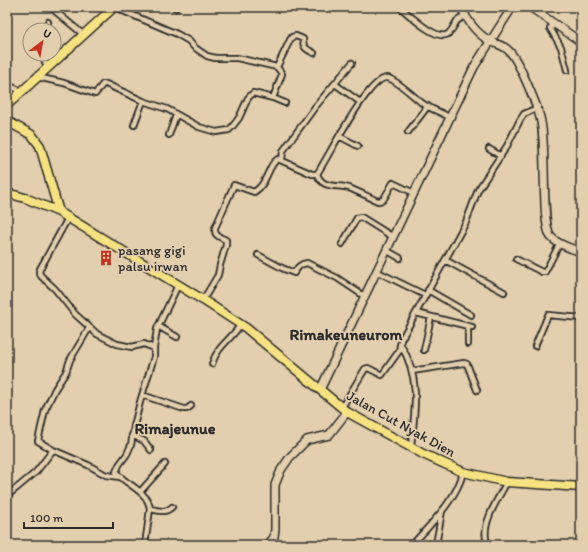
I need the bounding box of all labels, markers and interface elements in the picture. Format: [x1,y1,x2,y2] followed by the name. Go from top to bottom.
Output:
[22,22,62,62] north arrow
[40,26,53,41] text: U
[118,242,188,275] place label: pasang gigi palsu irwan
[97,249,115,267] building icon: pasang gigi palsu irwan
[290,325,403,344] district label: Rimakeuneurom
[344,387,458,461] street label: Jalan Cut Nyak Dien
[134,419,216,439] district label: Rimajeunue
[24,504,113,530] scale bar
[30,511,63,525] text: 100 m

